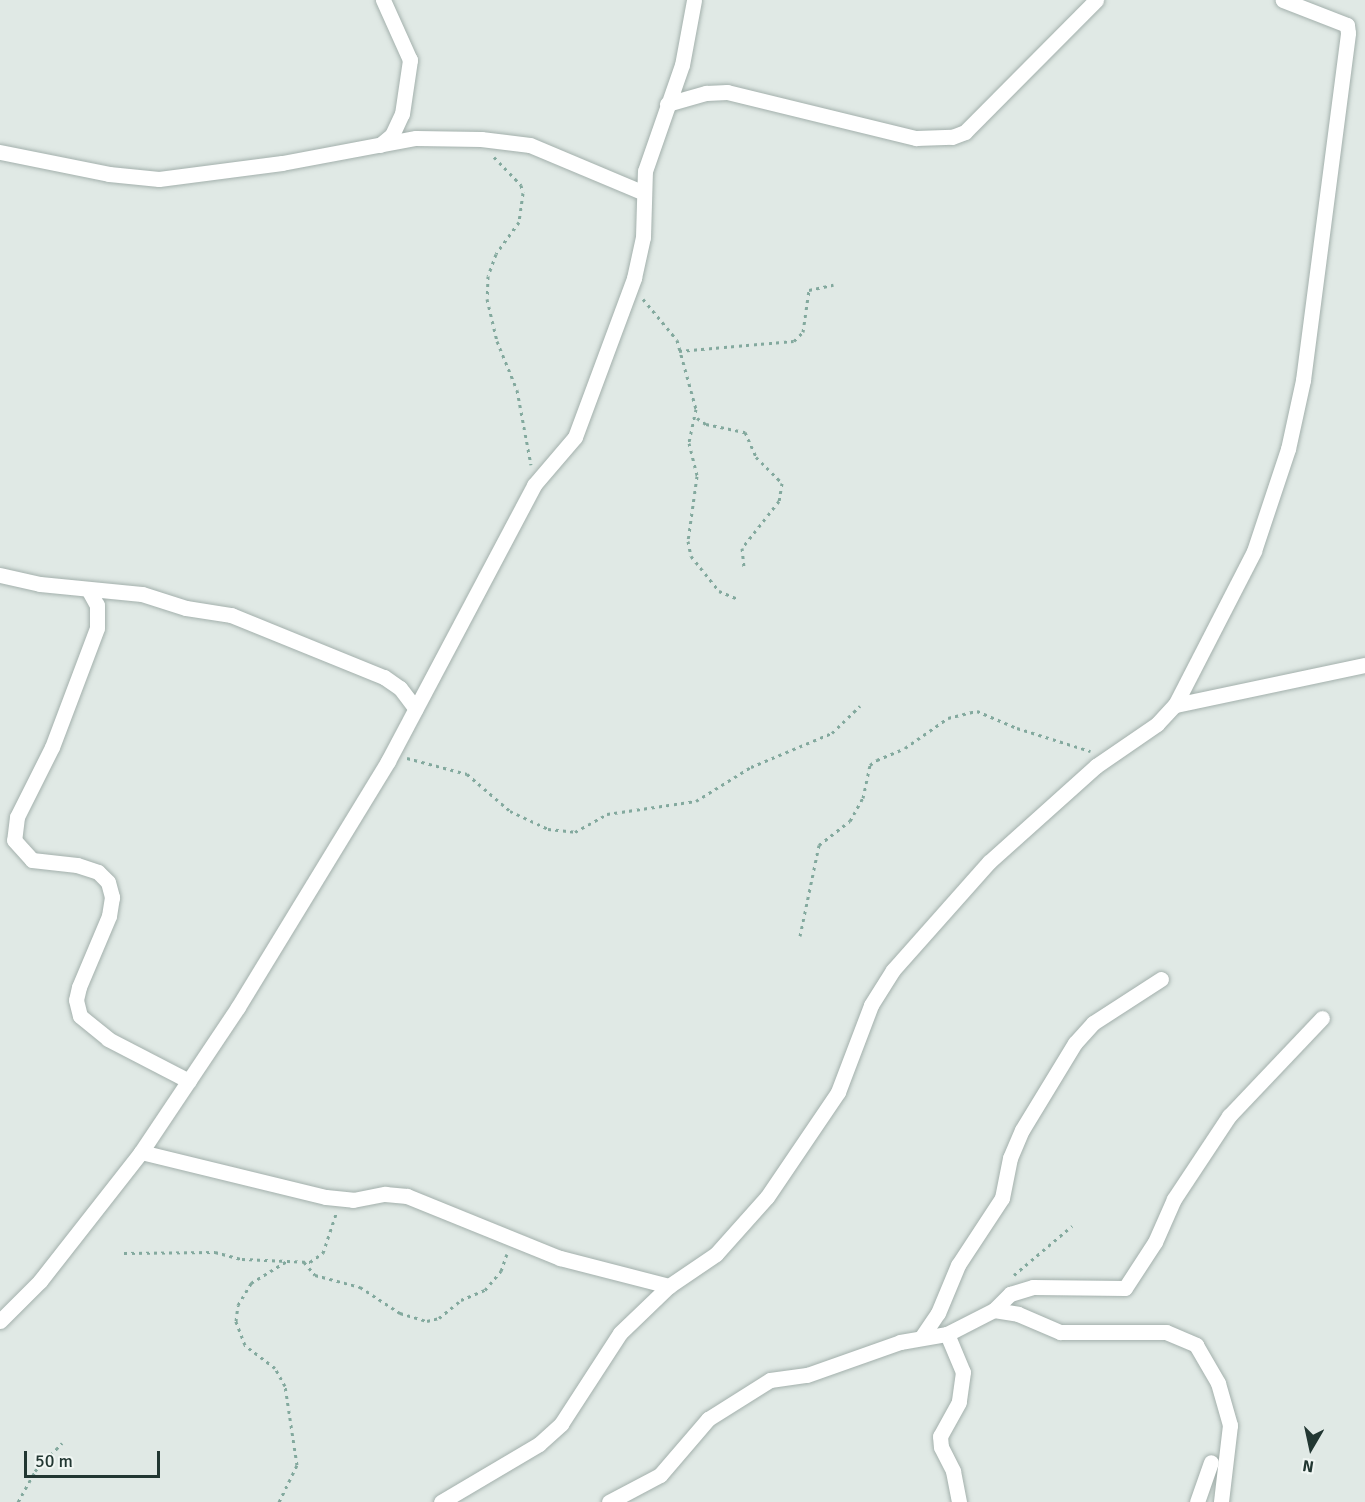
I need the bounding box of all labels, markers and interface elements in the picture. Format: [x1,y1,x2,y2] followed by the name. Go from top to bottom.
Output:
[1281,1418,1341,1478] north arrow
[27,1439,164,1477] scale bar
[35,1450,73,1472] text: 50 m
[1301,1455,1315,1477] text: N

